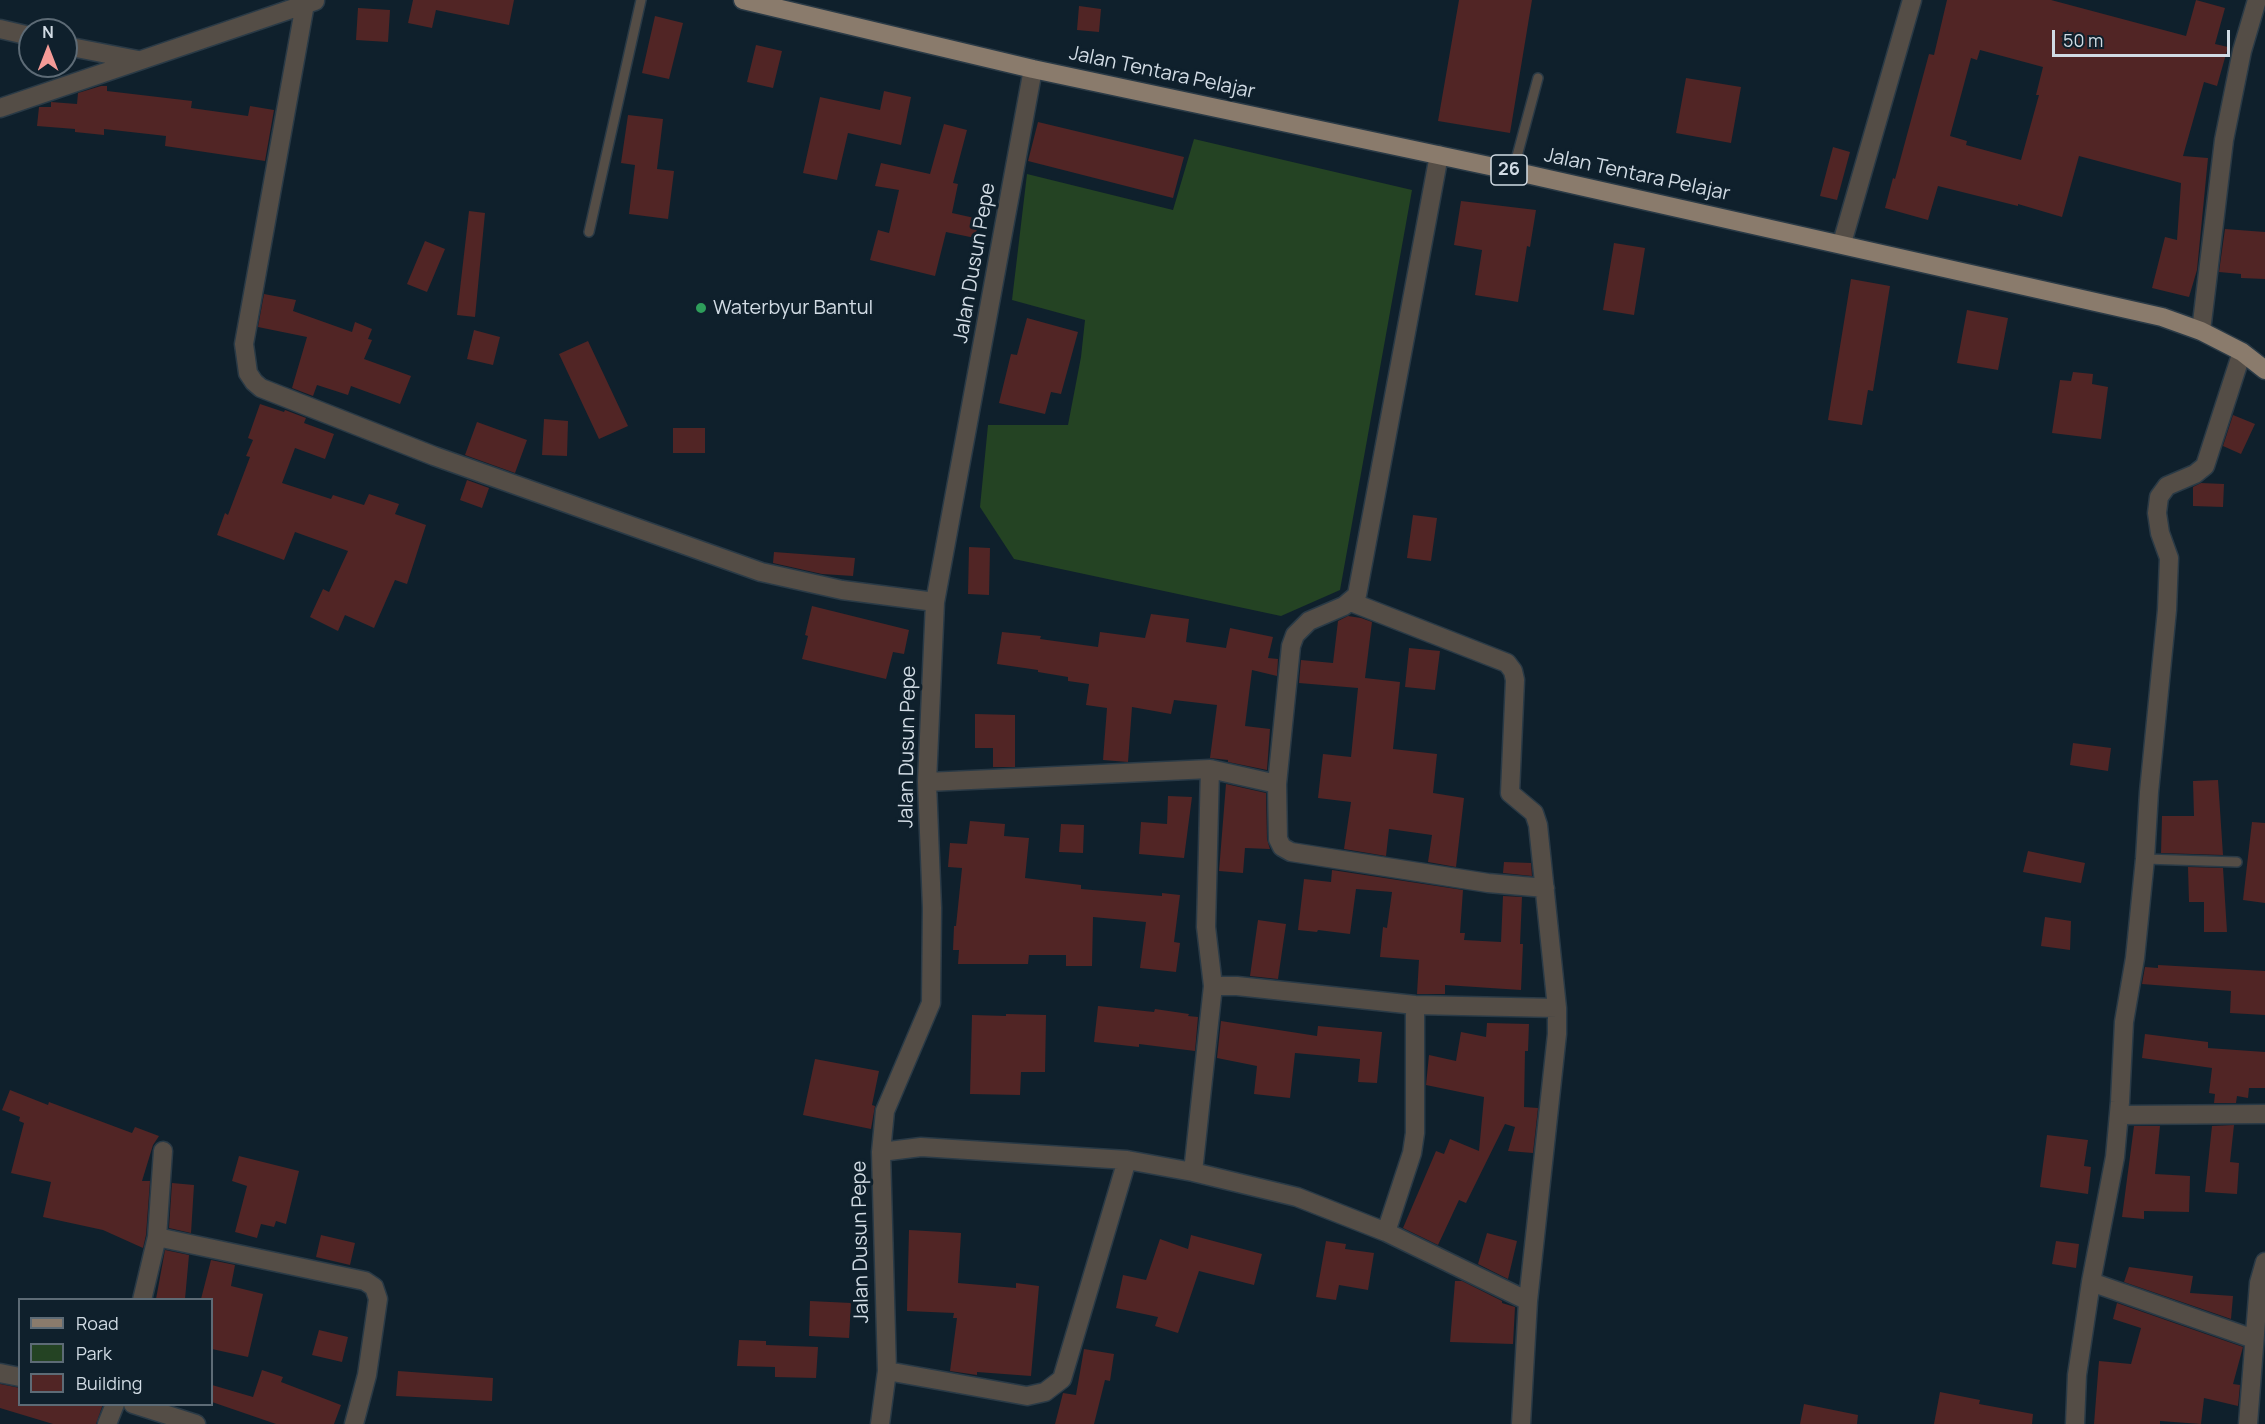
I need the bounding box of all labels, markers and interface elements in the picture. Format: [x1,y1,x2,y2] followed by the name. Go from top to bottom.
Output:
[18,18,78,78] north arrow
[2055,18,2234,56] scale bar
[42,21,54,43] text: N
[2063,28,2103,52] text: 50 m
[1067,42,1257,104] street label: Jalan Tentara Pelajar
[1542,144,1732,206] street label: Jalan Tentara Pelajar
[1491,155,1527,185] road number: 26
[949,181,1001,345] street label: Jalan Dusun Pepe
[713,296,873,320] place label: Waterbyur Bantul
[694,301,708,315] marker: Waterbyur Bantul
[895,666,921,828] street label: Jalan Dusun Pepe
[848,1161,874,1323] street label: Jalan Dusun Pepe
[18,1298,213,1406] legend
[76,1311,119,1335] text: Road
[76,1341,112,1365] text: Park
[76,1371,142,1395] text: Building

